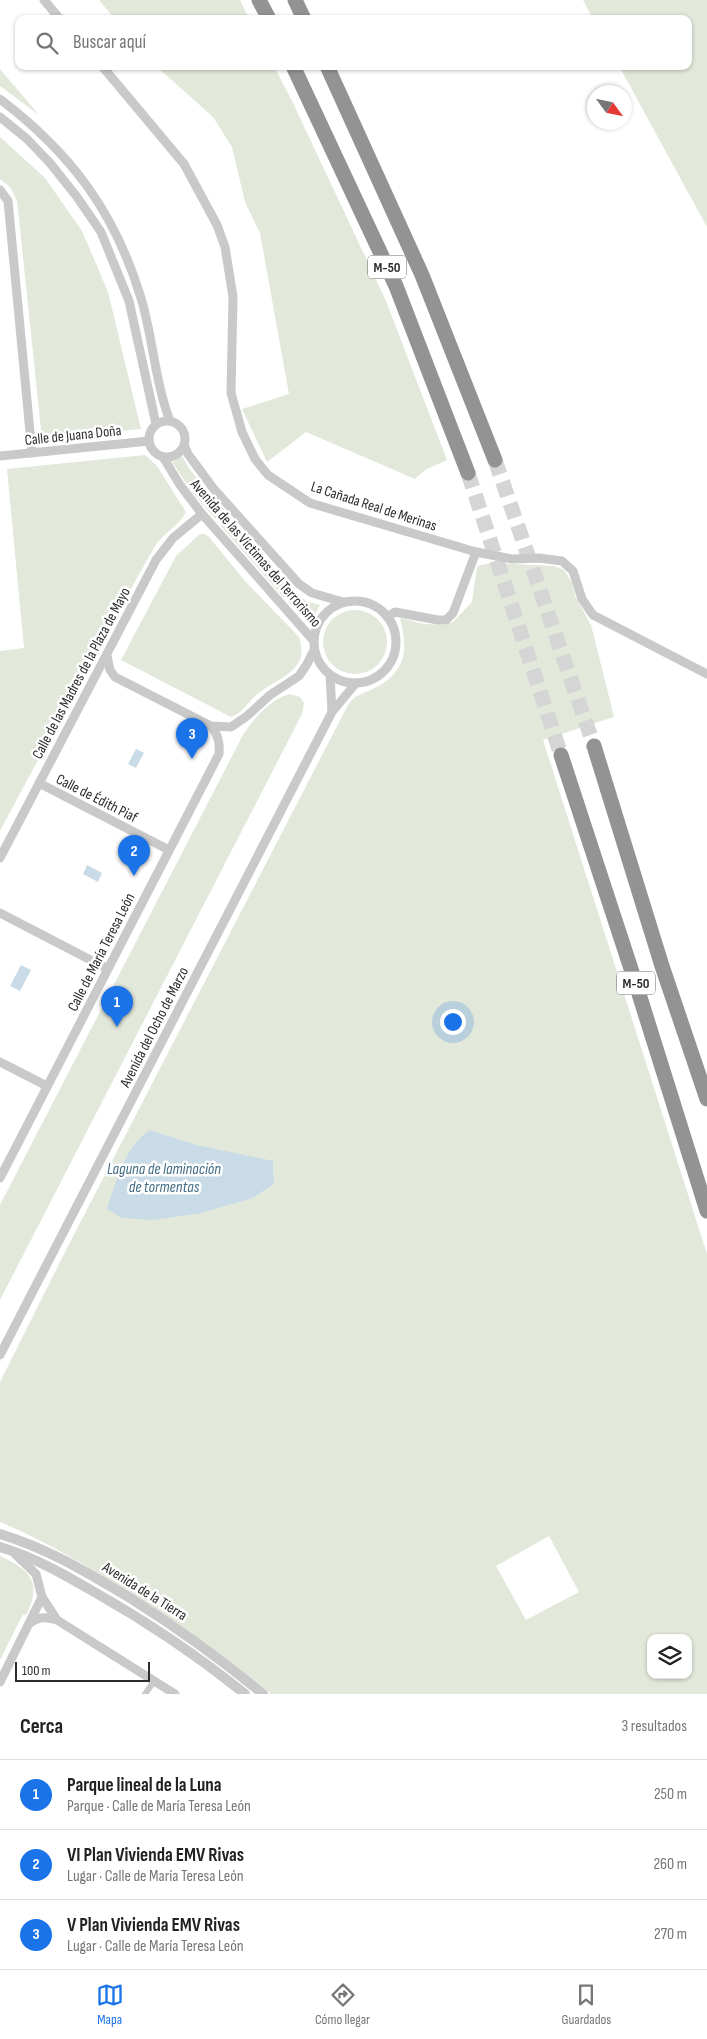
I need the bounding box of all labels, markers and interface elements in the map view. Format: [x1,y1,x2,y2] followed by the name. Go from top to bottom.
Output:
[15,15,692,70] search box
[33,29,61,57] icon: search
[73,31,146,54] text: Buscar aquí
[587,85,632,130] north arrow
[368,256,406,278] road number: M-50
[24,421,122,450] street label: Calle de Juana Doña
[185,475,325,631] street label: Avenida de las Víctimas del Terrorismo
[309,477,439,536] street label: La Cañada Real de Merinas
[28,584,135,762] street label: Calle de las Madres de la Plaza de Mayo
[176,718,208,759] pin: 3
[53,770,141,827] street label: Calle de Édith Piaf
[118,835,150,876] pin: 2
[63,890,139,1015] street label: Calle de María Teresa León
[115,964,193,1091] street label: Avenida del Ocho de Marzo
[617,971,655,994] road number: M-50
[101,986,133,1027] pin: 1
[440,1009,466,1035] your location
[107,1160,221,1197] water label: Laguna de laminación de tormentas
[98,1557,191,1625] street label: Avenida de la Tierra
[647,1634,692,1679] map controls
[647,1634,692,1679] button: layers
[15,1659,150,1682] scale bar
[22,1662,51,1679] text: 100 m
[20,1714,63,1739] text: Cerca
[622,1717,687,1736] text: 3 resultados
[67,1774,222,1797] text: Parque lineal de la Luna
[33,1785,39,1804] text: 1
[654,1785,687,1804] text: 250 m
[67,1797,251,1816] text: Parque · Calle de María Teresa León
[67,1844,244,1867] text: VI Plan Vivienda EMV Rivas
[32,1855,40,1874] text: 2
[653,1855,687,1874] text: 260 m
[67,1867,244,1886] text: Lugar · Calle de María Teresa León
[67,1914,240,1937] text: V Plan Vivienda EMV Rivas
[32,1925,40,1944] text: 3
[654,1925,687,1944] text: 270 m
[67,1937,244,1956] text: Lugar · Calle de María Teresa León
[96,1981,124,2028] tab: Mapa
[315,1981,370,2028] tab: Cómo llegar
[561,1981,611,2028] tab: Guardados

